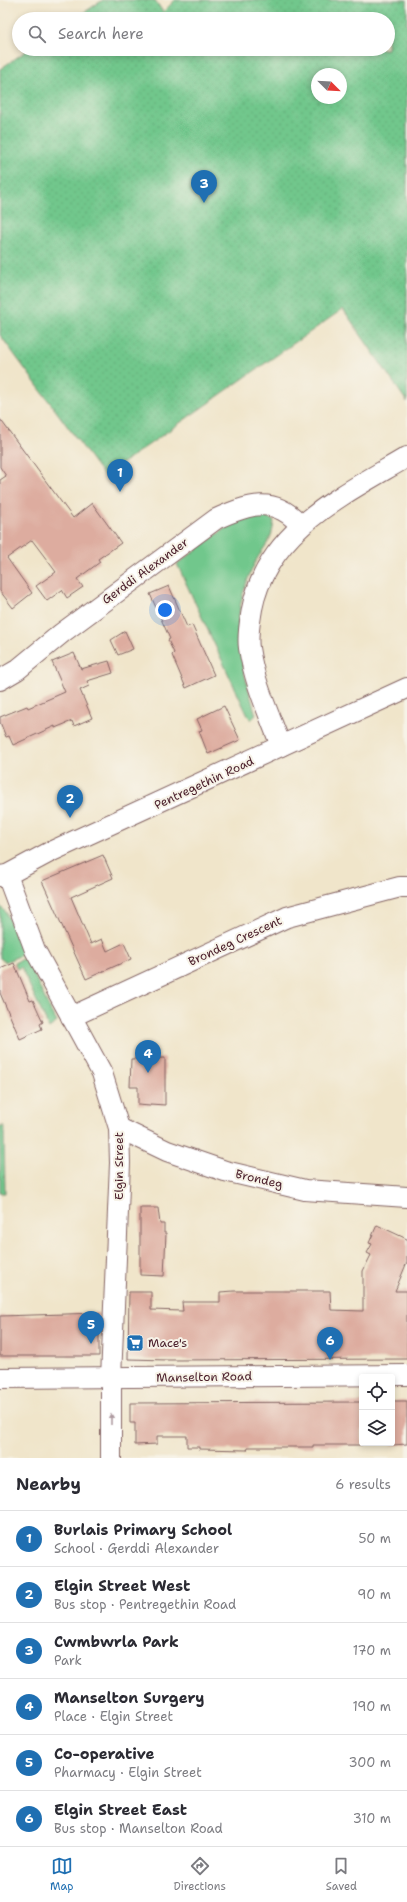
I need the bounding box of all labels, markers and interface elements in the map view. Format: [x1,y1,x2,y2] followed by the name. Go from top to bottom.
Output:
[12,12,395,56] search box
[26,23,48,45] icon: search
[58,24,144,44] text: Search here
[311,68,347,104] north arrow
[191,170,217,203] pin: 3
[107,459,133,492] pin: 1
[99,534,192,608] street label: Gerddi Alexander
[155,600,175,620] your location
[152,753,257,813] street label: Pentregethin Road
[57,785,83,818] pin: 2
[186,912,284,970] street label: Brondeg Crescent
[135,1040,161,1073] pin: 4
[111,1132,127,1200] street label: Elgin Street
[234,1166,284,1192] street label: Brondeg
[78,1311,104,1344] pin: 5
[317,1327,343,1360] pin: 6
[125,1333,145,1353] supermarket icon: Mace's
[148,1335,187,1351] place label: Mace's
[156,1368,252,1386] street label: Manselton Road
[359,1374,395,1446] map controls
[359,1374,395,1410] button: locate
[359,1410,395,1446] button: layers
[108,1412,114,1425] one-way arrow
[16,1473,81,1495] text: Nearby
[335,1476,391,1493] text: 6 results
[54,1520,232,1540] text: Burlais Primary School
[26,1530,32,1547] text: 1
[358,1530,391,1547] text: 50 m
[54,1540,219,1557] text: School · Gerddi Alexander
[54,1576,190,1596] text: Elgin Street West
[24,1586,34,1603] text: 2
[357,1586,391,1603] text: 90 m
[54,1596,236,1613] text: Bus stop · Pentregethin Road
[54,1632,179,1652] text: Cwmbwrla Park
[24,1642,34,1659] text: 3
[353,1642,391,1659] text: 170 m
[54,1652,82,1669] text: Park
[54,1688,205,1708] text: Manselton Surgery
[24,1698,34,1715] text: 4
[352,1698,391,1715] text: 190 m
[54,1708,173,1725] text: Place · Elgin Street
[54,1744,155,1764] text: Co-operative
[25,1754,33,1771] text: 5
[348,1754,391,1771] text: 300 m
[54,1764,202,1781] text: Pharmacy · Elgin Street
[54,1800,187,1820] text: Elgin Street East
[24,1810,34,1827] text: 6
[353,1810,391,1827] text: 310 m
[54,1820,223,1837] text: Bus stop · Manselton Road
[50,1855,74,1894] tab: Map
[173,1855,226,1894] tab: Directions
[326,1855,357,1894] tab: Saved

